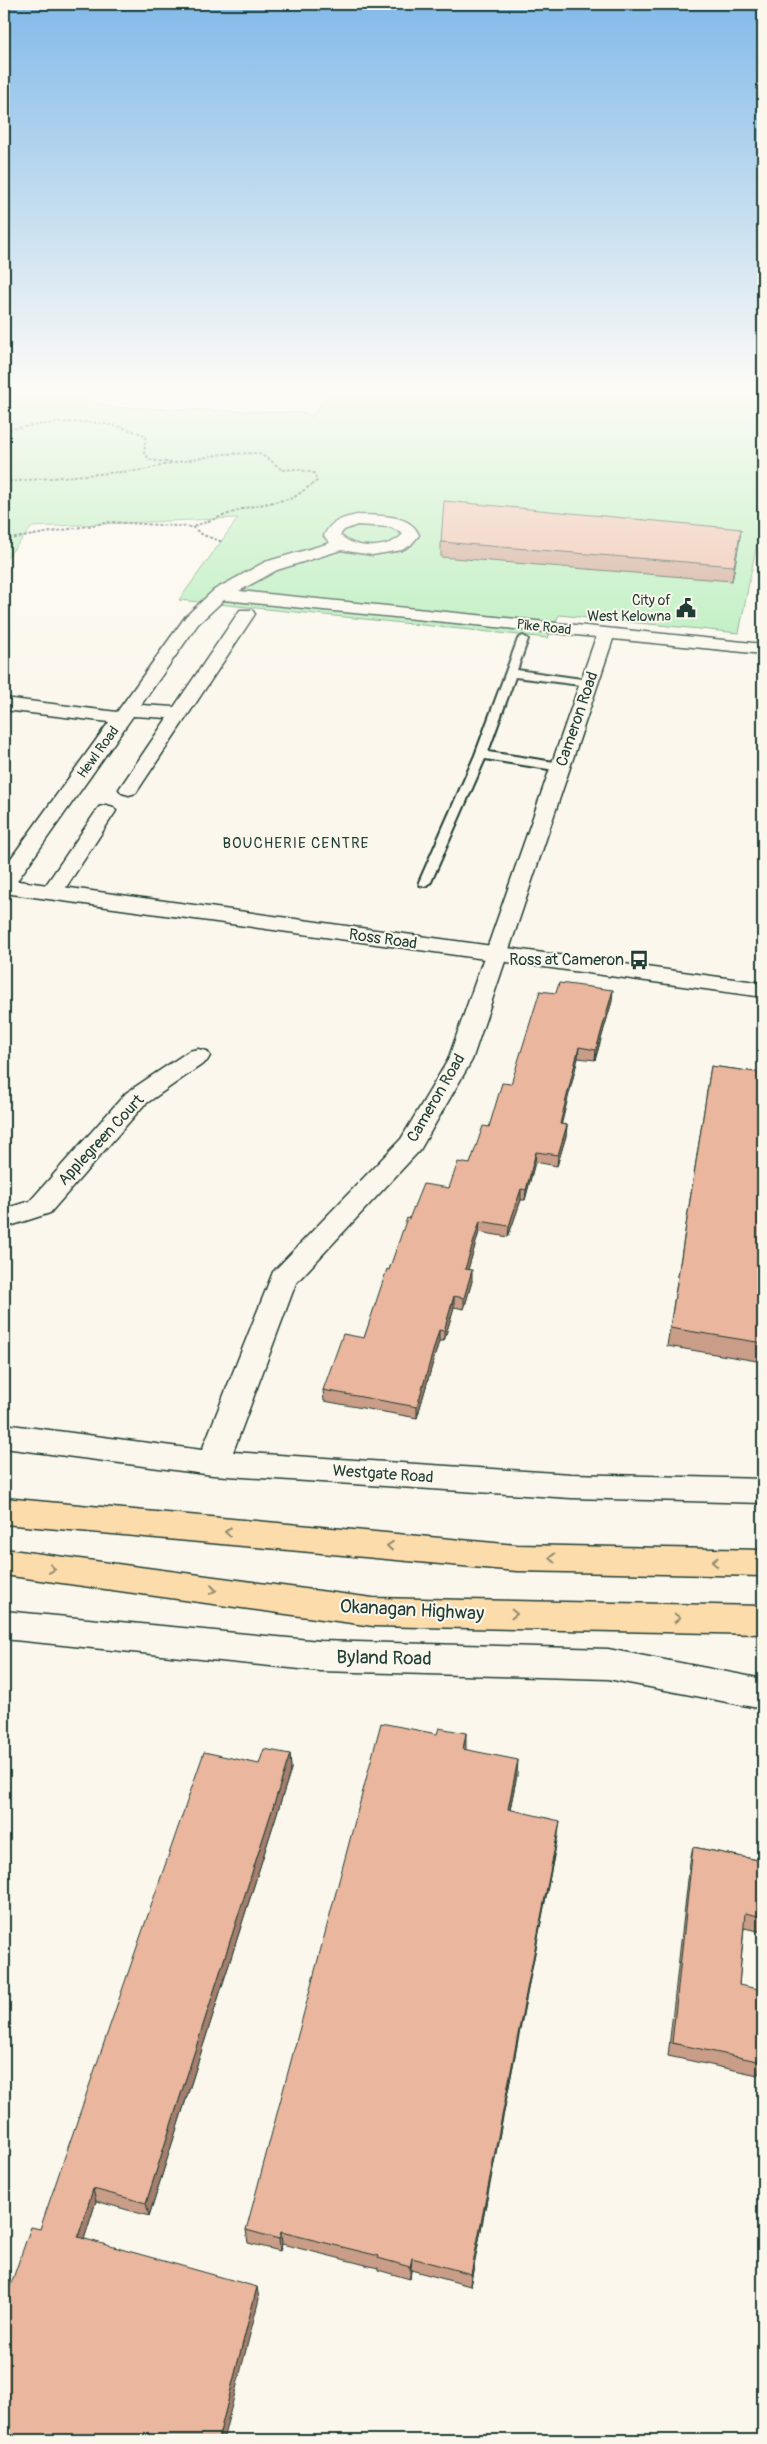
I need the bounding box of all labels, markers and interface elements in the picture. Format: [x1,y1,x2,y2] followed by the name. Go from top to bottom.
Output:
[587,592,671,625] place label: City of West Kelowna
[675,597,697,619] public building icon: City of West Kelowna
[516,616,572,638] street label: Pike Road
[551,669,603,769] street label: Cameron Road
[73,723,123,781] street label: Hewl Road
[223,834,369,853] district label: BOUCHERIE CENTRE
[348,924,418,954] street label: Ross Road
[628,949,650,971] bus stop icon: Ross at Cameron
[509,950,624,970] place label: Ross at Cameron
[403,1050,469,1146] street label: Cameron Road
[54,1090,149,1190] street label: Applegreen Court
[332,1460,434,1488] street label: Westgate Road
[224,1526,232,1537] one-way arrow
[386,1541,394,1552] one-way arrow
[548,1553,556,1564] one-way arrow
[710,1557,718,1567] one-way arrow
[48,1563,56,1573] one-way arrow
[209,1584,217,1595] one-way arrow
[339,1594,485,1626] street label: Okanagan Highway
[510,1609,518,1620] one-way arrow
[673,1613,681,1623] one-way arrow
[336,1645,432,1671] street label: Byland Road

